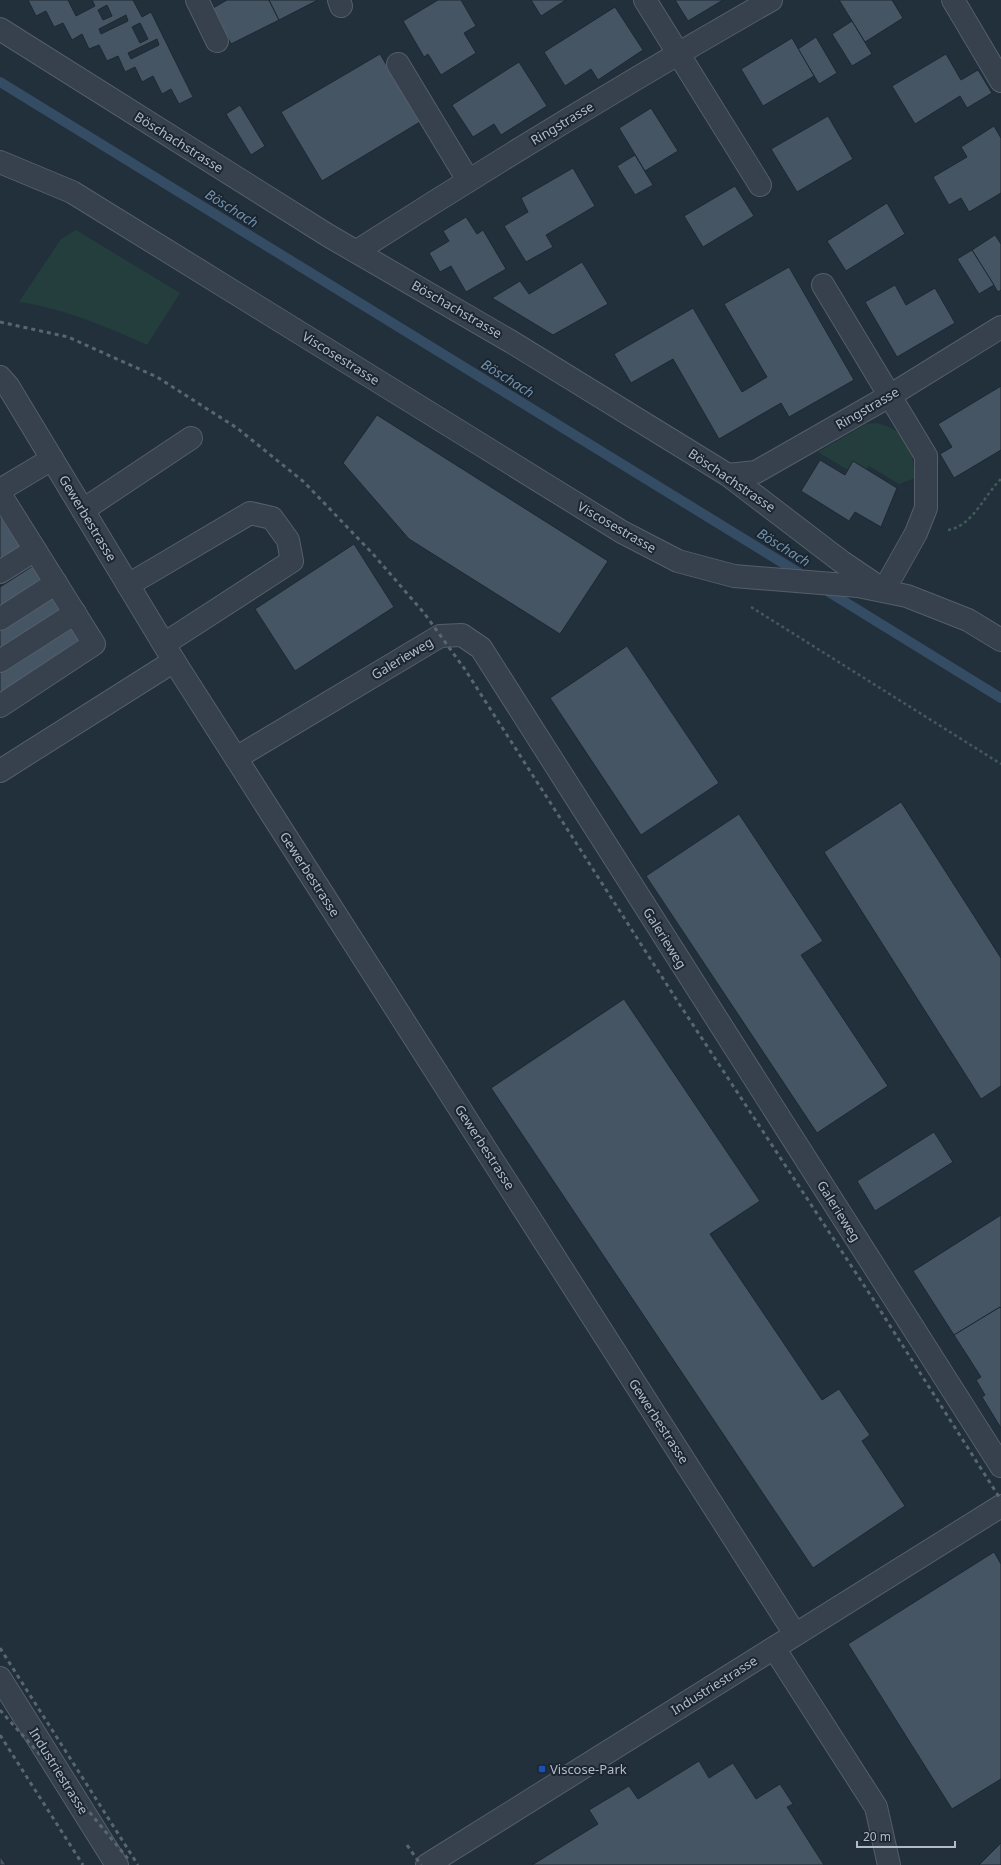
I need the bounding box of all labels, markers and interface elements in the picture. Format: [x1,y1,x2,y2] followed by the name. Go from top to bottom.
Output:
[527,97,597,149] street label: Ringstrasse
[131,107,227,177] street label: Böschachstrasse
[202,184,262,232] water label: Böschach
[409,276,505,342] street label: Böschachstrasse
[299,327,383,389] street label: Viscosestrasse
[478,354,538,402] water label: Böschach
[832,383,902,433] street label: Ringstrasse
[685,444,779,516] street label: Böschachstrasse
[55,471,121,565] street label: Gewerbestrasse
[574,497,660,557] street label: Viscosestrasse
[754,523,814,571] water label: Böschach
[368,633,436,683] street label: Galerieweg
[276,828,344,920] street label: Gewerbestrasse
[639,904,691,972] street label: Galerieweg
[451,1101,519,1193] street label: Gewerbestrasse
[813,1177,865,1245] street label: Galerieweg
[625,1375,693,1467] street label: Gewerbestrasse
[667,1651,761,1719] street label: Industriestrasse
[25,1724,93,1818] street label: Industriestrasse
[550,1760,627,1778] place label: Viscose-Park
[537,1764,547,1774] marker: Viscose-Park
[857,1823,955,1849] scale bar
[863,1828,891,1845] text: 20 m

